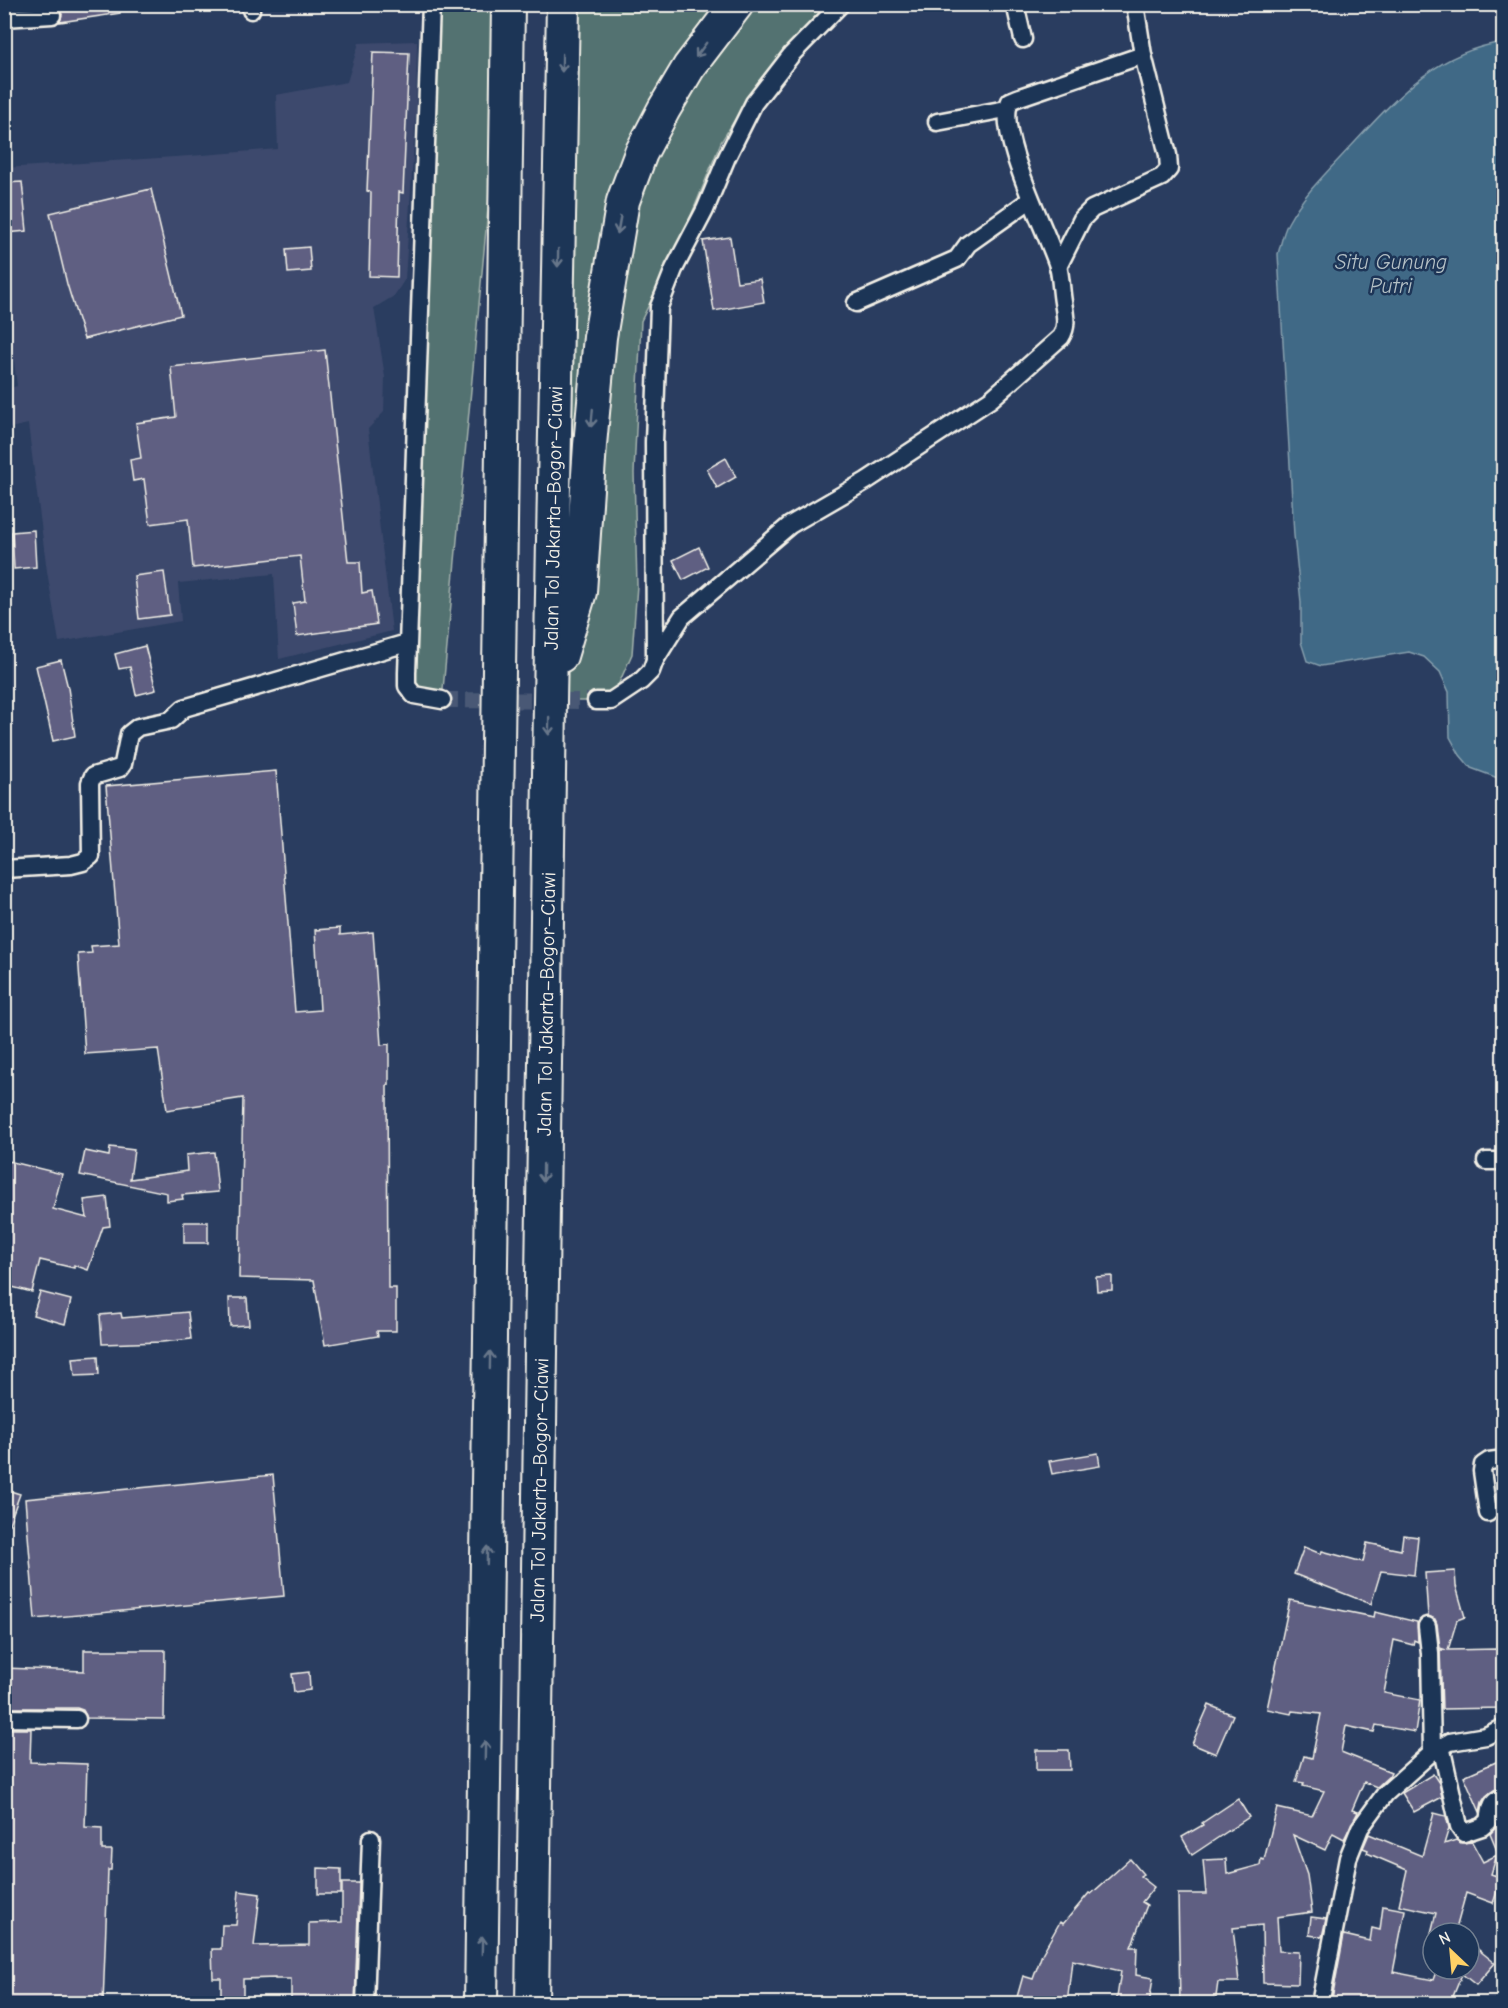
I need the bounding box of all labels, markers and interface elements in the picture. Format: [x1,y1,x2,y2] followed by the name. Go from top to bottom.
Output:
[695,42,707,58] one-way arrow
[556,52,568,72] one-way arrow
[613,215,624,235] one-way arrow
[553,247,564,267] one-way arrow
[1335,250,1447,298] water label: Situ Gunung Putri
[540,386,567,650] street label: Jalan Tol Jakarta–Bogor–Ciawi
[586,408,597,428] one-way arrow
[543,715,555,735] one-way arrow
[533,872,560,1136] street label: Jalan Tol Jakarta–Bogor–Ciawi
[537,1162,549,1182] one-way arrow
[484,1351,496,1371] one-way arrow
[526,1358,553,1622] street label: Jalan Tol Jakarta–Bogor–Ciawi
[481,1546,493,1566] one-way arrow
[479,1741,491,1761] one-way arrow
[1421,1921,1481,1981] north arrow
[1436,1928,1453,1949] text: N
[476,1936,488,1956] one-way arrow

